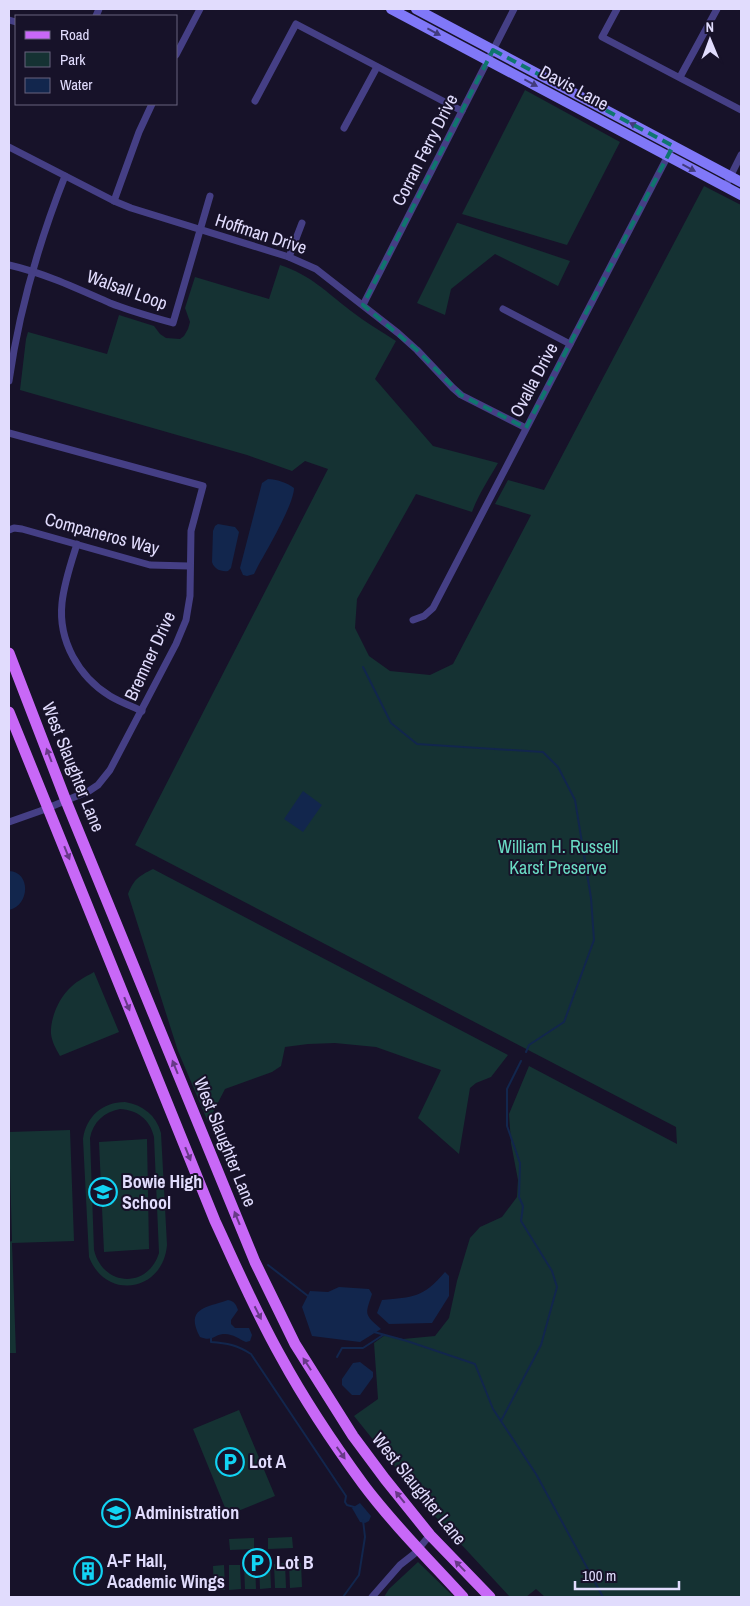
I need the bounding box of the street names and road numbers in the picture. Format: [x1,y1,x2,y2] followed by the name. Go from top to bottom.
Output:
[535,59,613,116] street label: Davis Lane
[386,90,463,210] street label: Corran Ferry Drive
[212,207,310,260] street label: Hoffman Drive
[83,263,171,316] street label: Walsall Loop
[503,338,564,421] street label: Ovalla Drive
[42,506,163,561] street label: Companeros Way
[118,607,181,705] street label: Bremner Drive
[36,698,111,835] street label: West Slaughter Lane
[188,1073,263,1210] street label: West Slaughter Lane
[366,1427,472,1550] street label: West Slaughter Lane

